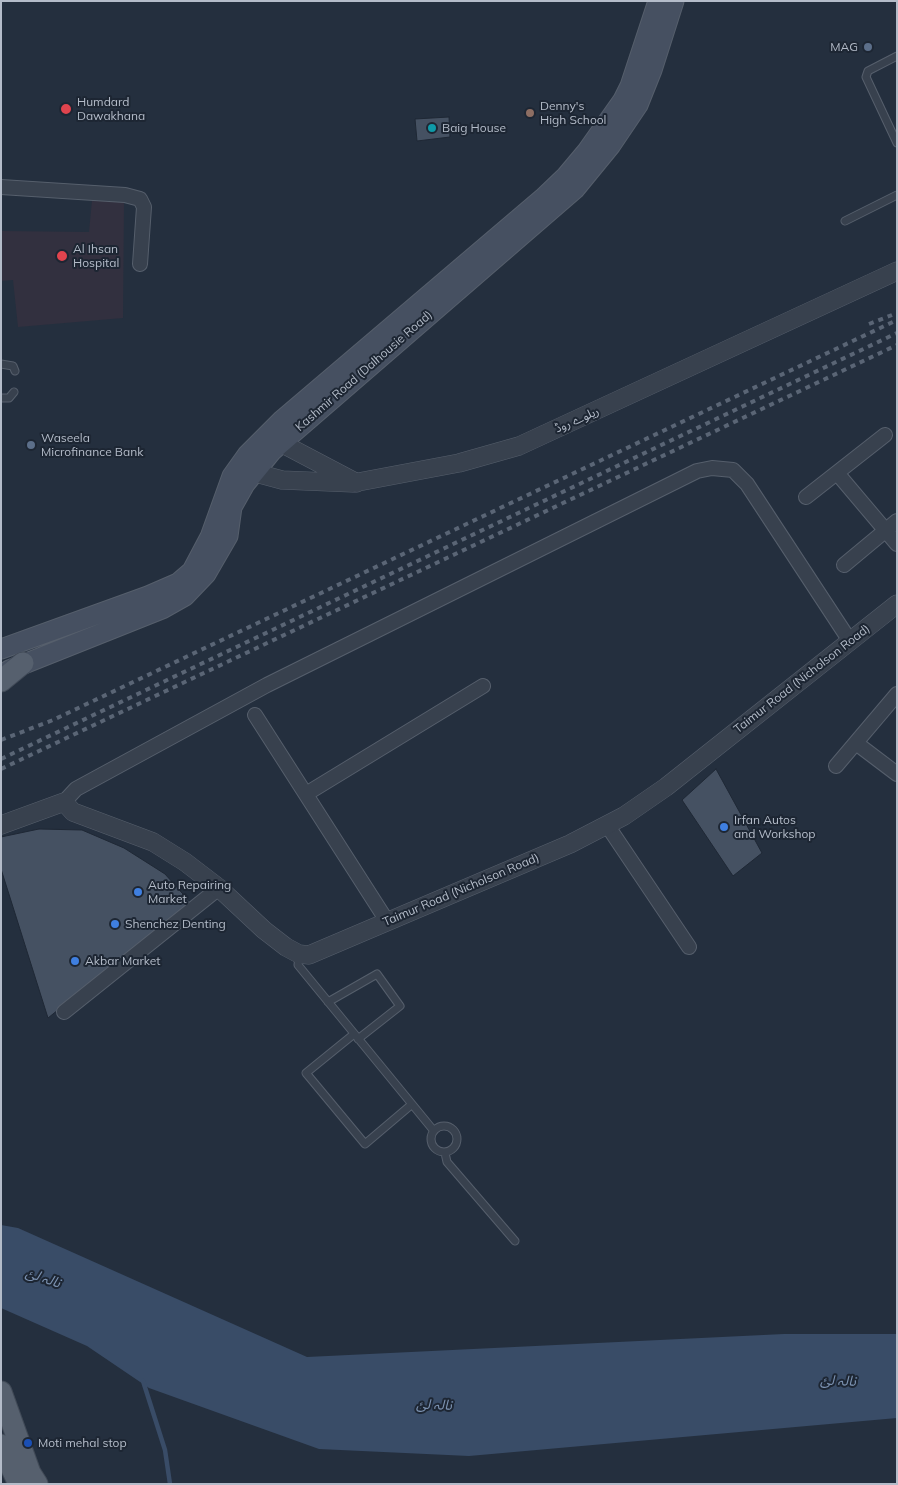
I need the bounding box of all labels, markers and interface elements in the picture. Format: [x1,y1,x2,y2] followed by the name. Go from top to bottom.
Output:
[830,40,858,54] place label: MAG
[862,41,874,53] marker: MAG
[77,95,145,123] place label: Humdard Dawakhana
[540,99,606,127] place label: Denny's High School
[59,102,73,116] marker: Humdard Dawakhana
[524,107,536,119] marker: Denny's High School
[442,121,506,135] place label: Baig House
[426,122,438,134] marker: Baig House
[73,242,119,270] place label: Al Ihsan Hospital
[55,249,69,263] marker: Al Ihsan Hospital
[293,308,435,434] street label: Kashmir Road (Dalhousie Road)
[553,404,601,436] street label: ریلوے روڈ
[41,431,143,459] place label: Waseela Microfinance Bank
[25,439,37,451] marker: Waseela Microfinance Bank
[731,621,873,737] street label: Taimur Road (Nicholson Road)
[734,813,816,841] place label: Irfan Autos and Workshop
[718,821,730,833] marker: Irfan Autos and Workshop
[381,850,541,930] street label: Taimur Road (Nicholson Road)
[148,878,231,906] place label: Auto Repairing Market
[132,886,144,898] marker: Auto Repairing Market
[125,917,226,931] place label: Shenchez Denting
[109,918,121,930] marker: Shenchez Denting
[85,954,160,968] place label: Akbar Market
[69,955,81,967] marker: Akbar Market
[23,1264,63,1292] water label: نالہ لئ
[820,1372,856,1390] water label: نالہ لئ
[416,1396,452,1414] water label: نالہ لئ
[38,1436,127,1450] place label: Moti mehal stop
[22,1437,34,1449] marker: Moti mehal stop

